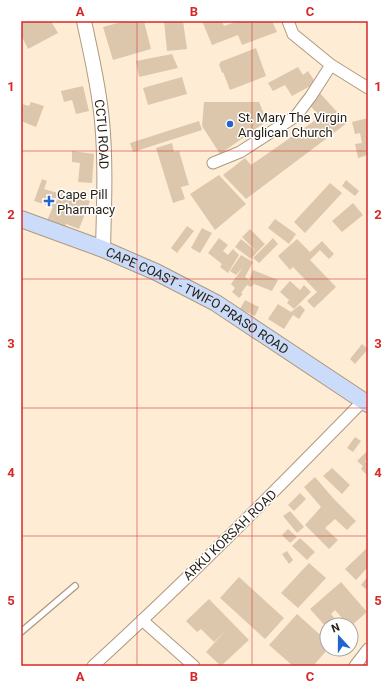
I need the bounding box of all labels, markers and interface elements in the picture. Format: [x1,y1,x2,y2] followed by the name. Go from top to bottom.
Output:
[76,4,85,19] text: A
[190,4,198,19] text: B
[306,4,315,19] text: C
[7,79,15,94] text: 1
[374,79,382,94] text: 1
[92,98,112,169] street label: CCTU ROAD
[238,110,347,140] place label: St. Mary The Virgin Anglican Church
[225,119,235,129] marker: St. Mary The Virgin Anglican Church
[57,187,115,217] place label: Cape Pill Pharmacy
[44,196,54,206] marker: Cape Pill Pharmacy
[7,207,15,222] text: 2
[374,207,382,222] text: 2
[104,244,292,357] street label: CAPE COAST - TWIFO PRASO ROAD
[7,336,15,351] text: 3
[374,336,382,351] text: 3
[7,465,15,480] text: 4
[374,465,382,480] text: 4
[180,487,280,583] street label: ARKU KORSAH ROAD
[7,593,15,608] text: 5
[374,593,382,608] text: 5
[319,617,359,657] north arrow
[330,621,342,636] text: N
[76,669,85,684] text: A
[190,669,198,684] text: B
[306,669,315,684] text: C

